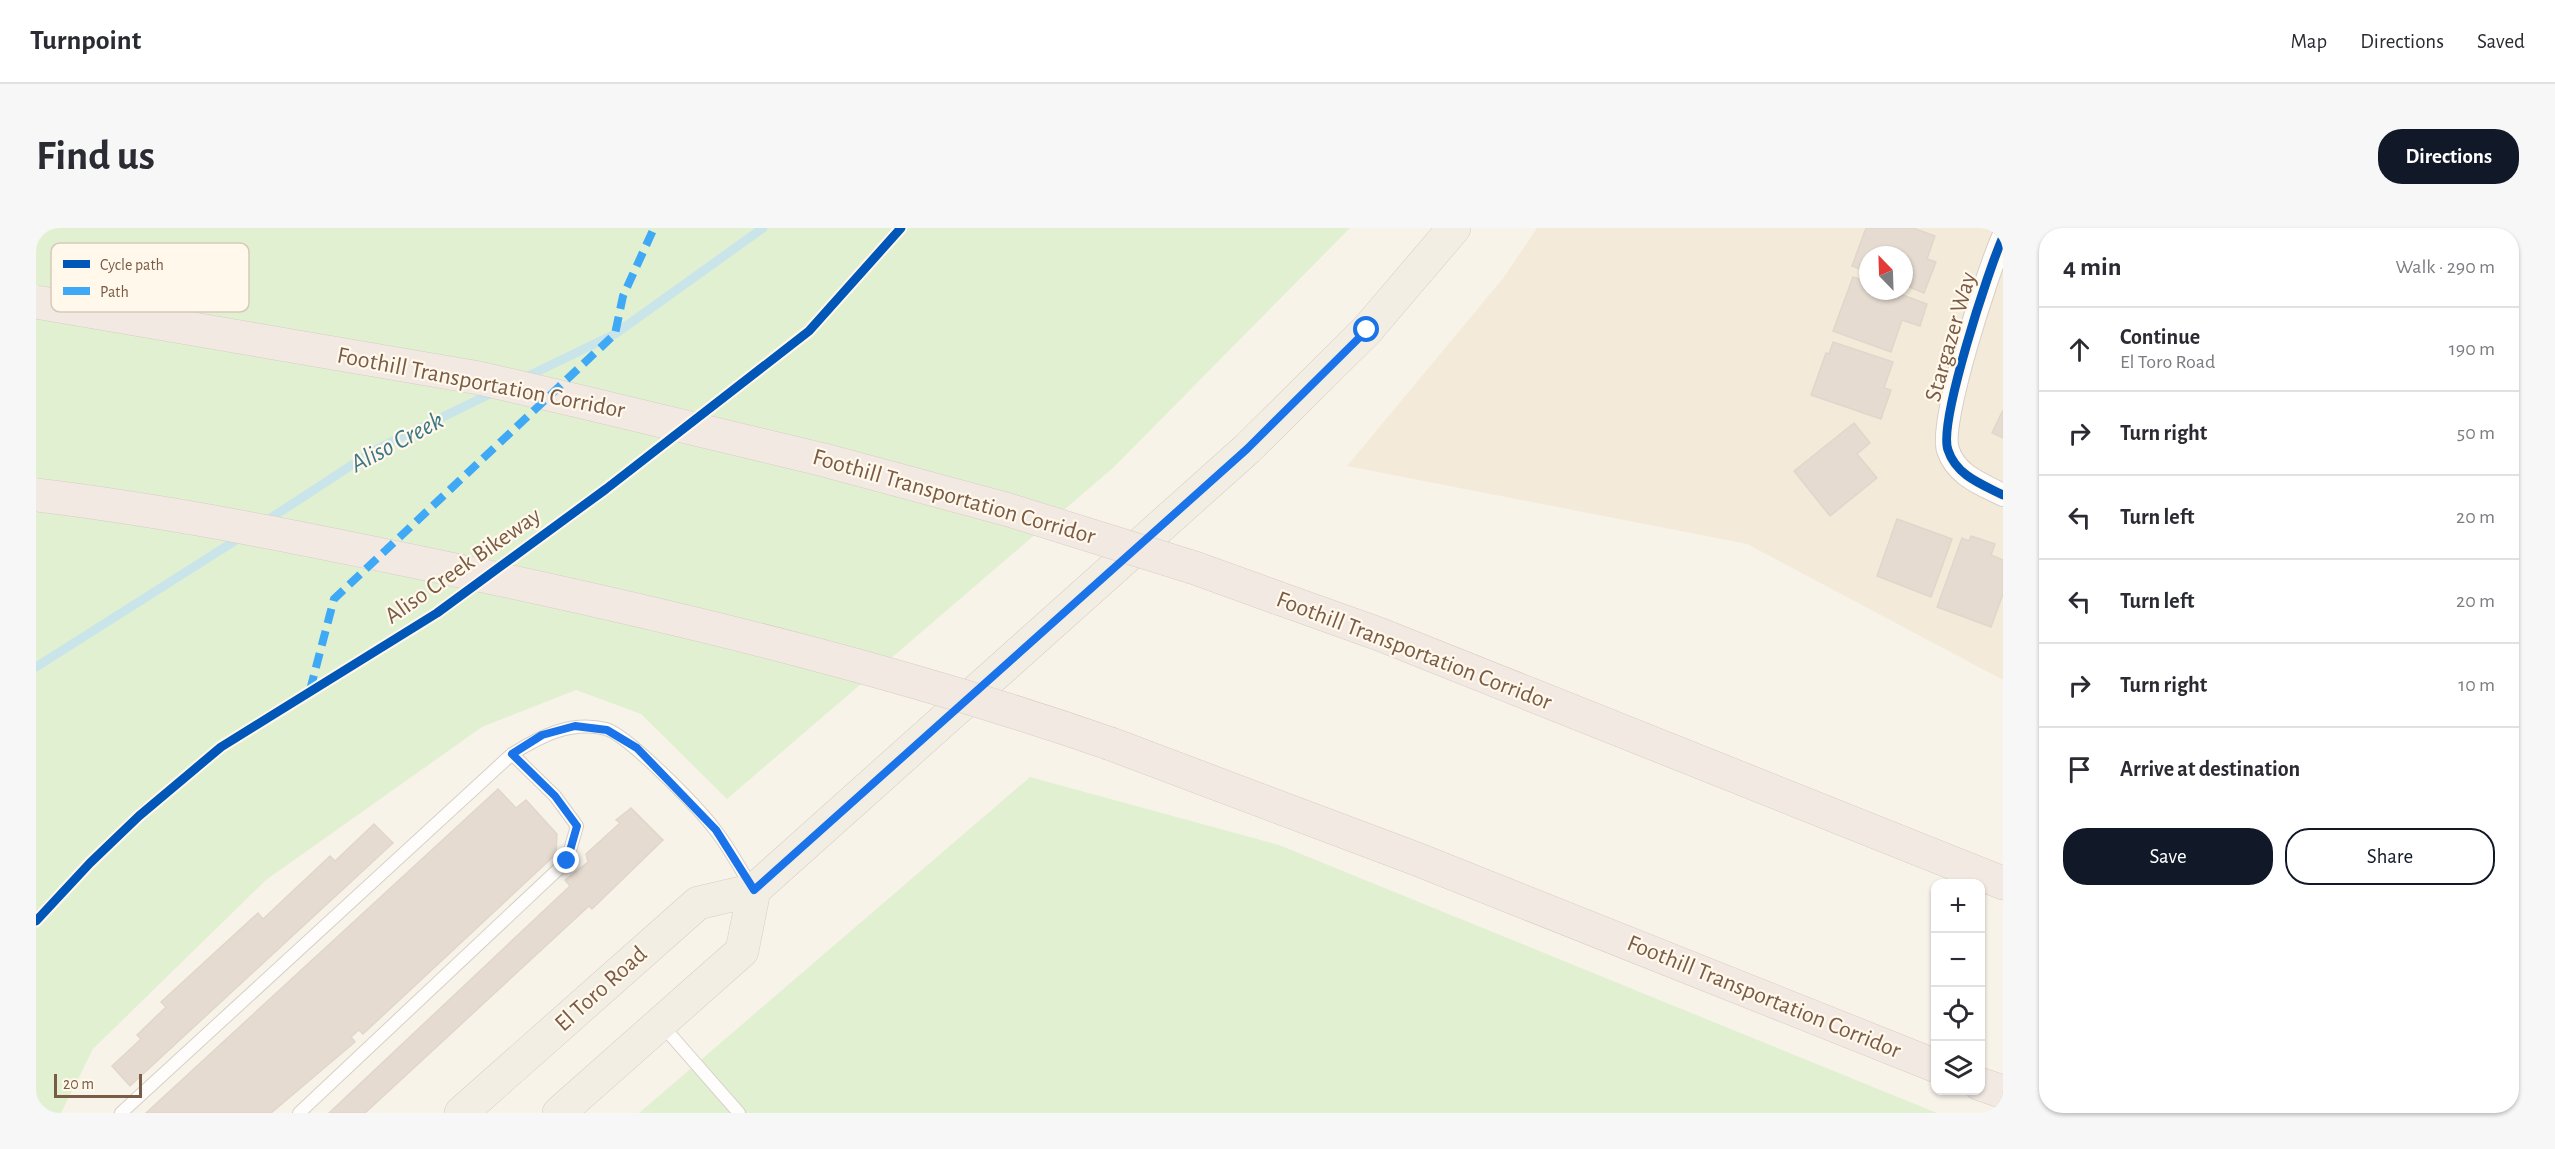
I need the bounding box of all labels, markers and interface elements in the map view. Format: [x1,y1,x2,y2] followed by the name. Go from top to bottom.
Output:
[30,27,141,55] text: Turnpoint
[2291,31,2327,52] text: Map
[2360,31,2444,52] text: Directions
[2477,31,2525,52] text: Saved
[2378,129,2519,184] button: Directions
[36,135,155,177] text: Find us
[51,243,249,312] legend
[1859,246,1913,300] north arrow
[2063,254,2122,280] text: 4 min
[100,257,164,274] text: Cycle path
[2395,257,2495,277] text: Walk · 290 m
[1921,270,1981,404] street label: Stargazer Way
[100,284,129,300] text: Path
[1353,316,1379,342] route start
[2120,326,2200,348] text: Continue
[2063,333,2096,366] icon: ahead
[2449,339,2495,359] text: 190 m
[335,343,627,423] street label: Foothill Transportation Corridor
[2120,352,2215,372] text: El Toro Road
[345,407,448,478] water label: Aliso Creek
[2063,417,2096,450] icon: right
[2120,422,2207,444] text: Turn right
[2457,423,2495,443] text: 50 m
[810,445,1098,549] street label: Foothill Transportation Corridor
[2063,501,2096,534] icon: left
[381,503,545,629] street label: Aliso Creek Bikeway
[2120,506,2194,528] text: Turn left
[2456,507,2495,527] text: 20 m
[2063,585,2096,618] icon: left
[1273,587,1555,715] street label: Foothill Transportation Corridor
[2120,590,2194,612] text: Turn left
[2456,591,2495,611] text: 20 m
[2063,669,2096,702] icon: right
[2120,674,2207,696] text: Turn right
[2458,675,2495,695] text: 10 m
[2063,753,2096,786] icon: arrive
[2120,758,2300,780] text: Arrive at destination
[2063,828,2273,885] button: Save
[2285,828,2495,885] button: Share
[553,847,579,873] route end
[1931,879,1985,1095] map controls
[1931,879,1985,933] button: +
[1624,931,1905,1063] street label: Foothill Transportation Corridor
[1931,933,1985,987] button: −
[550,942,652,1036] street label: El Toro Road
[1931,987,1985,1041] button: locate
[1931,1041,1985,1095] button: layers
[54,1071,142,1098] scale bar
[63,1076,94,1092] text: 20 m

